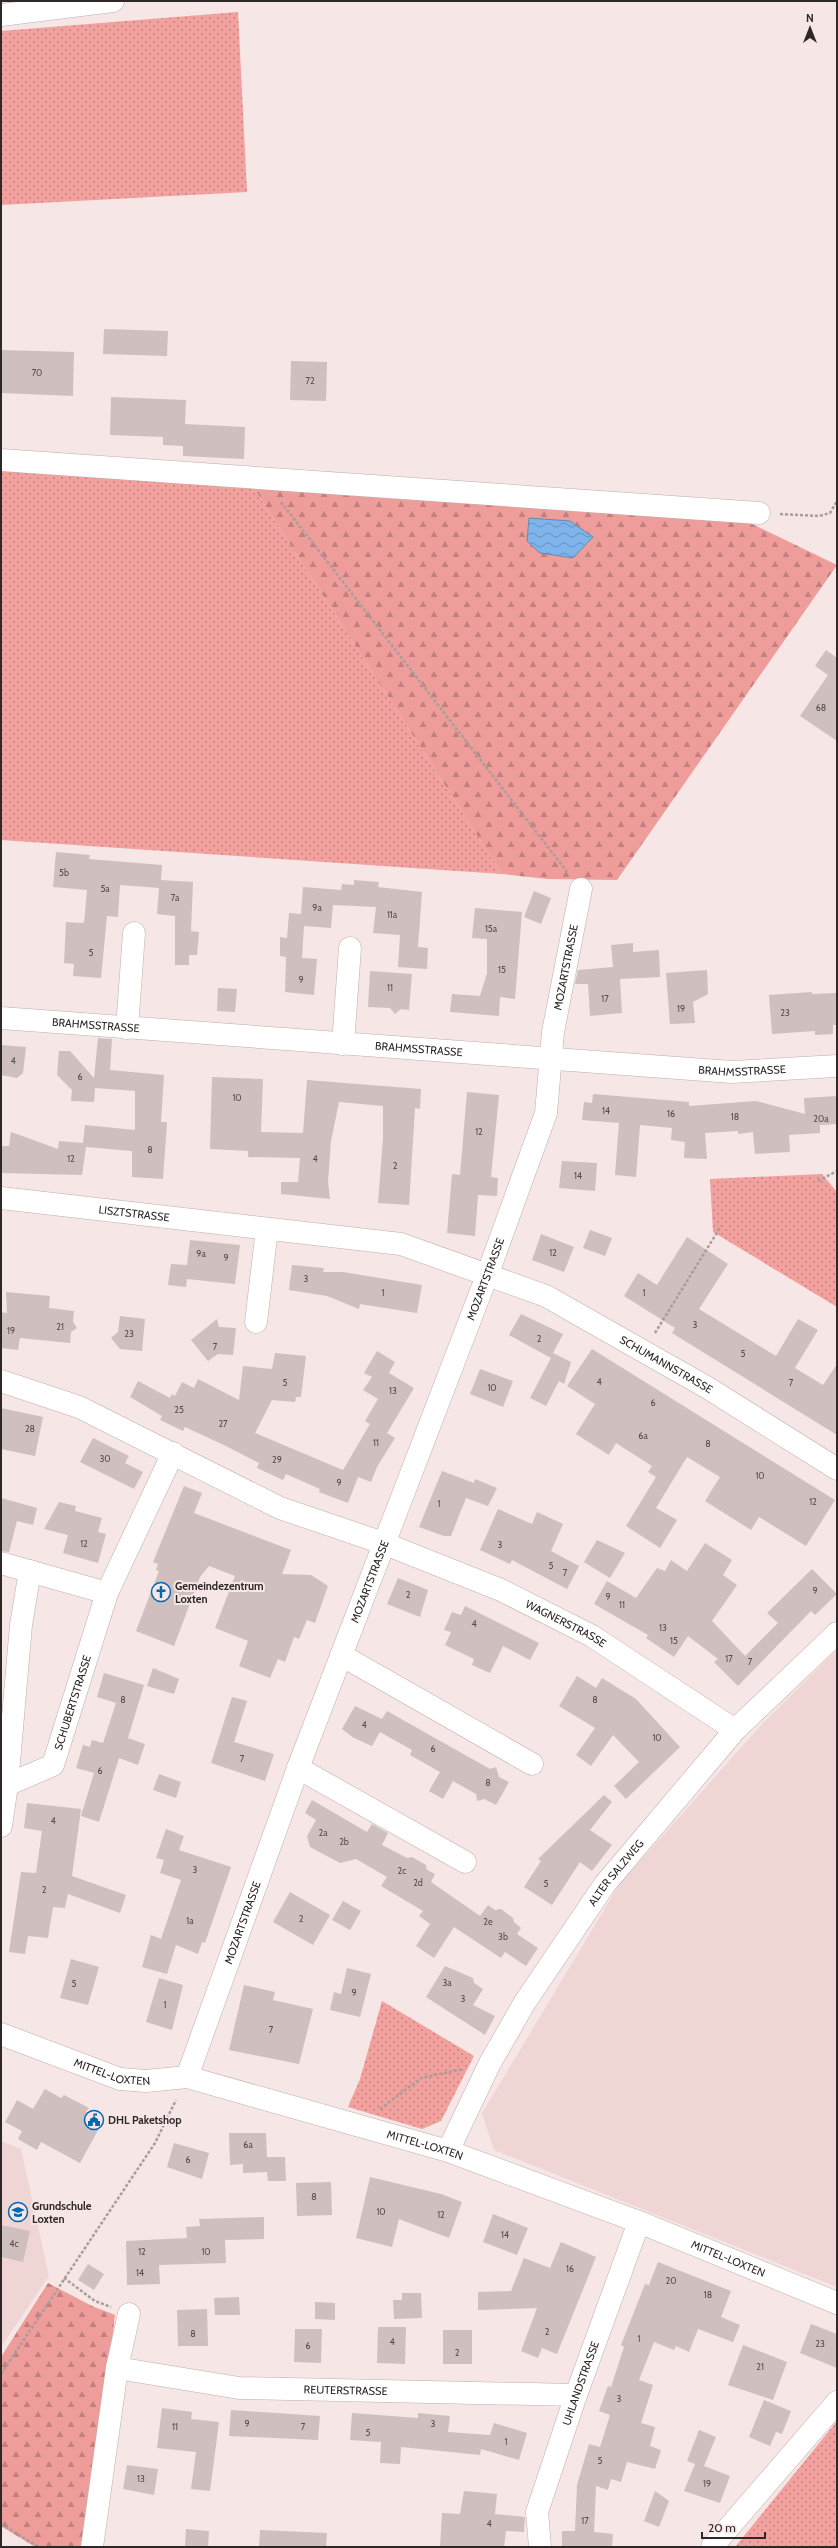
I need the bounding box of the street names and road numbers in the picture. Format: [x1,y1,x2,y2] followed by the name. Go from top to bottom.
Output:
[550,923,581,1011] street label: MOZARTSTRASSE
[51,1015,140,1035] street label: BRAHMSSTRASSE
[375,1039,463,1059] street label: BRAHMSSTRASSE
[698,1062,786,1079] street label: BRAHMSSTRASSE
[98,1202,170,1224] street label: LISZTSTRASSE
[464,1236,507,1322] street label: MOZARTSTRASSE
[617,1332,715,1396] street label: SCHUMANNSTRASSE
[347,1538,392,1625] street label: MOZARTSTRASSE
[523,1597,609,1650] street label: WAGNERSTRASSE
[51,1653,94,1752] street label: SCHUBERTSTRASSE
[585,1837,647,1909] street label: ALTER SALZWEG
[221,1879,264,1966] street label: MOZARTSTRASSE
[72,2055,151,2088] street label: MITTEL-LOXTEN
[385,2127,465,2163] street label: MITTEL-LOXTEN
[689,2237,767,2280] street label: MITTEL-LOXTEN
[559,2339,602,2427] street label: UHLANDSTRASSE
[303,2382,388,2398] street label: REUTERSTRASSE

